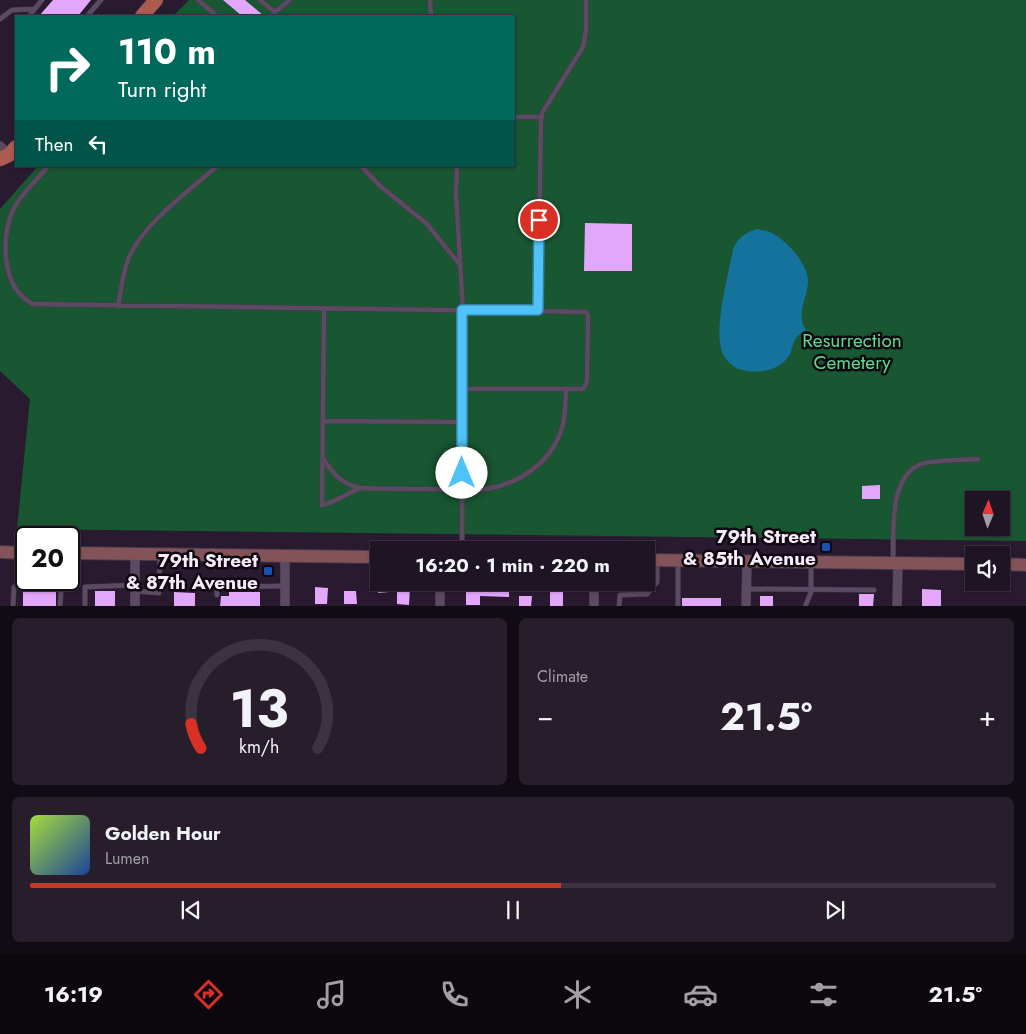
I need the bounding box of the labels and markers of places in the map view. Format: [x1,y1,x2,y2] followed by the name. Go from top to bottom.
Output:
[518,199,560,241] pin
[683,523,816,572] place label: 79th Street & 85th Avenue
[820,541,832,553] marker: 79th Street & 85th Avenue
[126,547,258,596] place label: 79th Street & 87th Avenue
[262,565,274,577] marker: 79th Street & 87th Avenue

